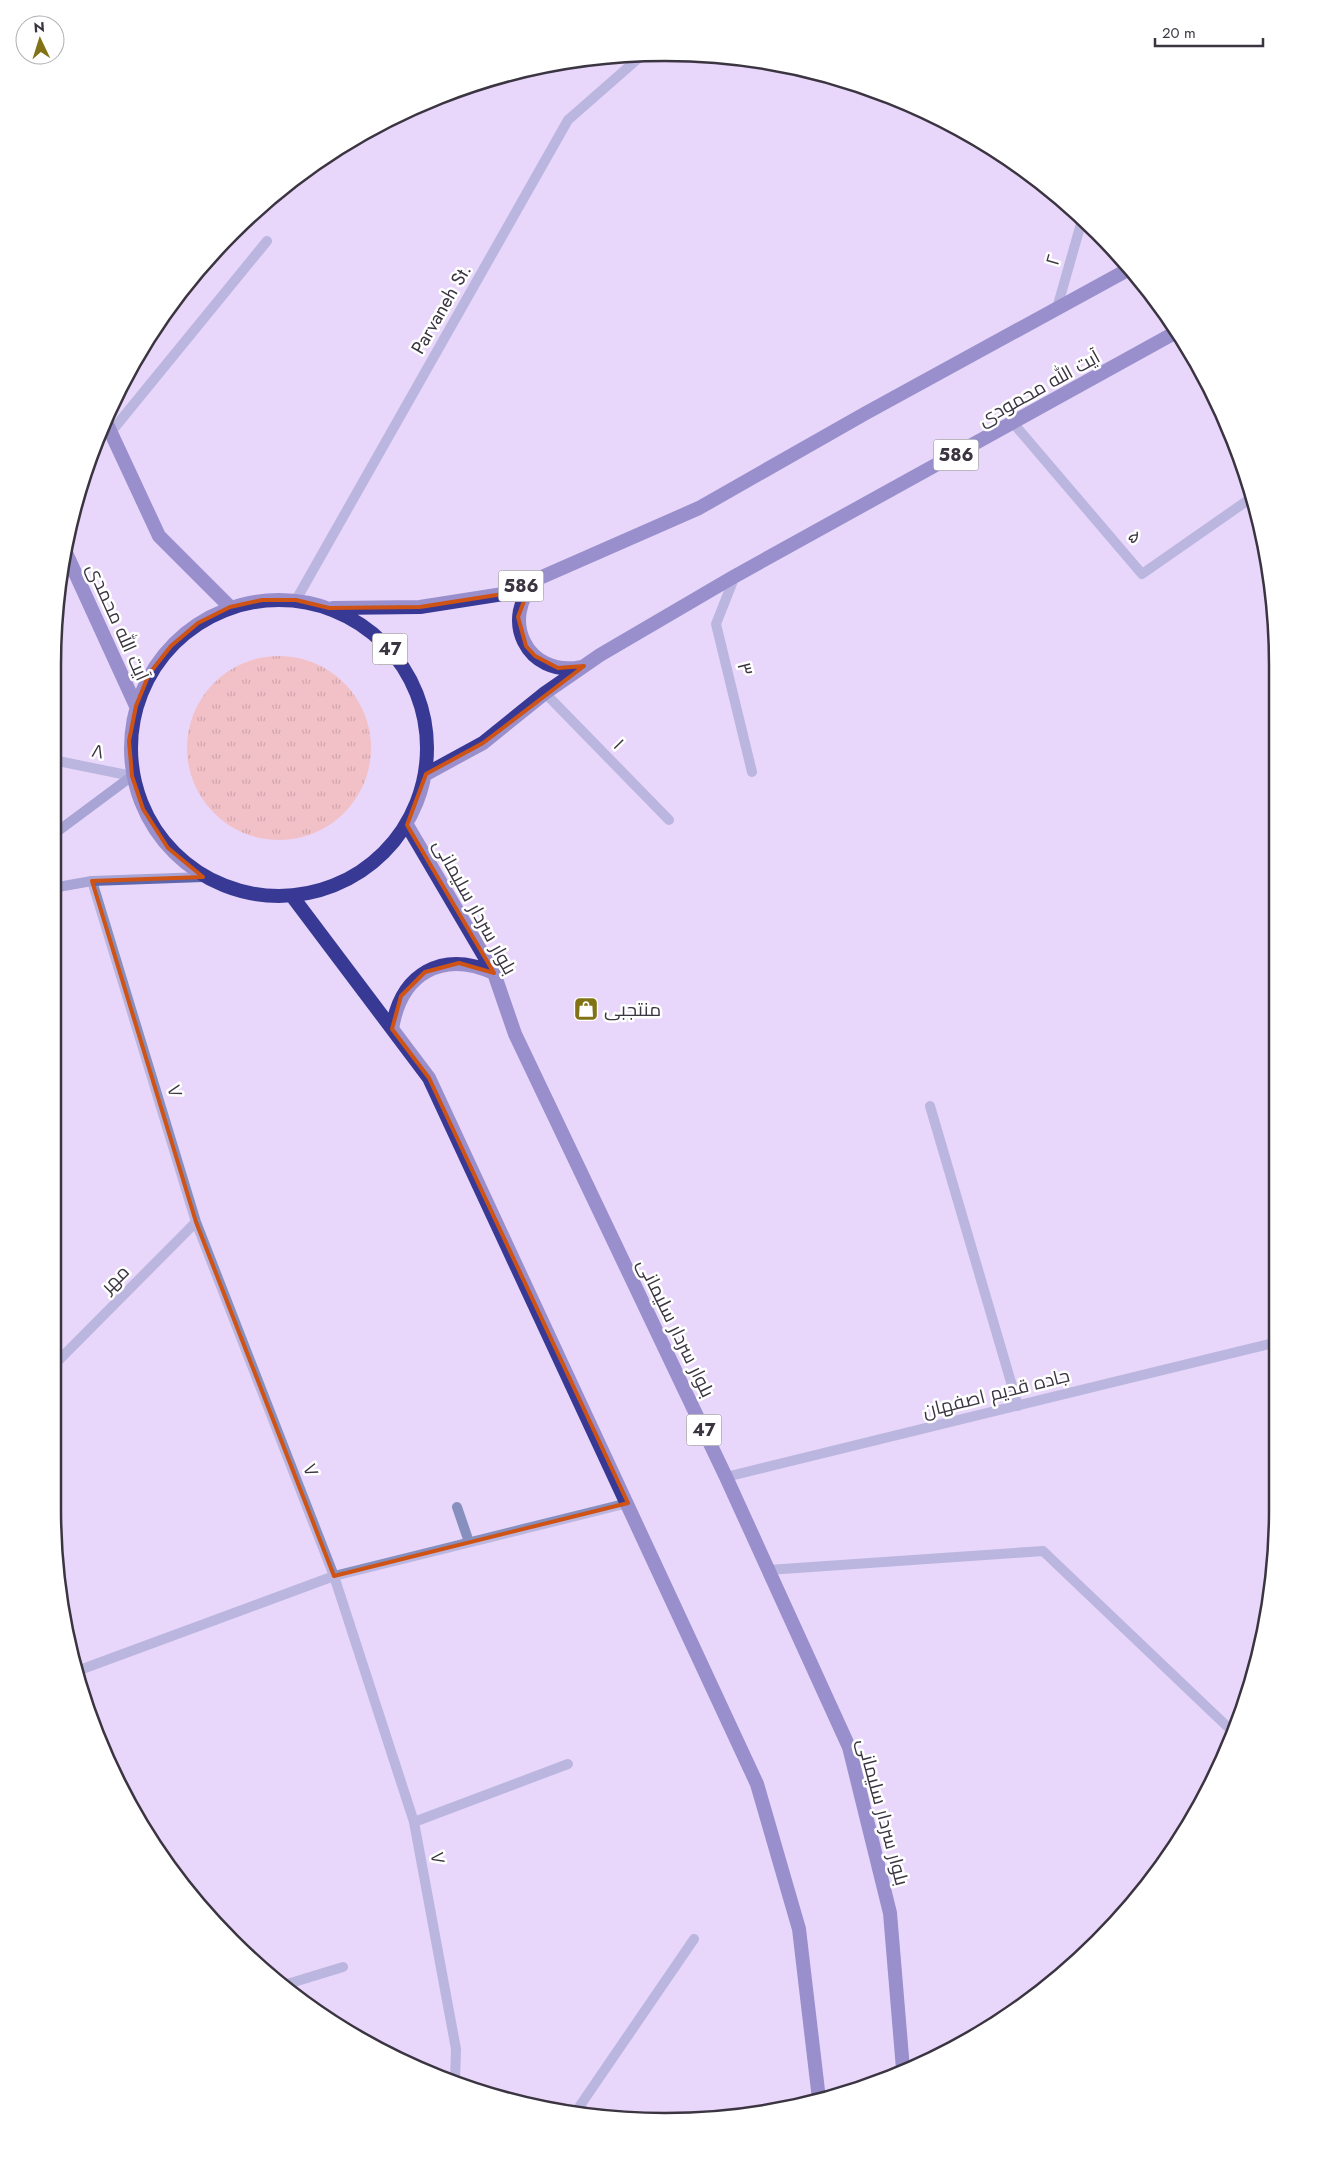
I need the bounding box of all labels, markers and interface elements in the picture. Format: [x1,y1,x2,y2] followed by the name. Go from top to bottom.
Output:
[15,15,65,65] north arrow
[1155,15,1262,47] scale bar
[33,17,45,37] text: N
[1162,22,1196,44] text: 20 m
[1039,251,1067,269] street label: ۲
[404,259,478,359] street label: Parvaneh St.
[973,343,1105,433] street label: آیت الله محمودی
[934,440,978,470] road number: 586
[1121,524,1149,550] street label: ۵
[80,559,156,685] street label: آیت الله محمدی
[498,570,544,602] road number: 586
[372,634,408,664] road number: 47
[730,659,760,679] street label: ۳
[607,732,631,756] street label: ۱
[89,737,107,765] street label: ۸
[427,834,523,980] street label: بلوار سردار سلیمانی
[573,996,599,1022] shop icon: منتجبی
[604,996,661,1023] place label: منتجبی
[160,1081,190,1101] street label: ۷
[631,1254,721,1402] street label: بلوار سردار سلیمانی
[94,1259,135,1300] street label: مهر
[920,1362,1072,1424] street label: جاده قدیم اصفهان
[686,1414,722,1446] road number: 47
[296,1460,326,1481] street label: ۷
[850,1735,916,1889] street label: بلوار سردار سلیمانی
[424,1850,452,1866] street label: ۷

